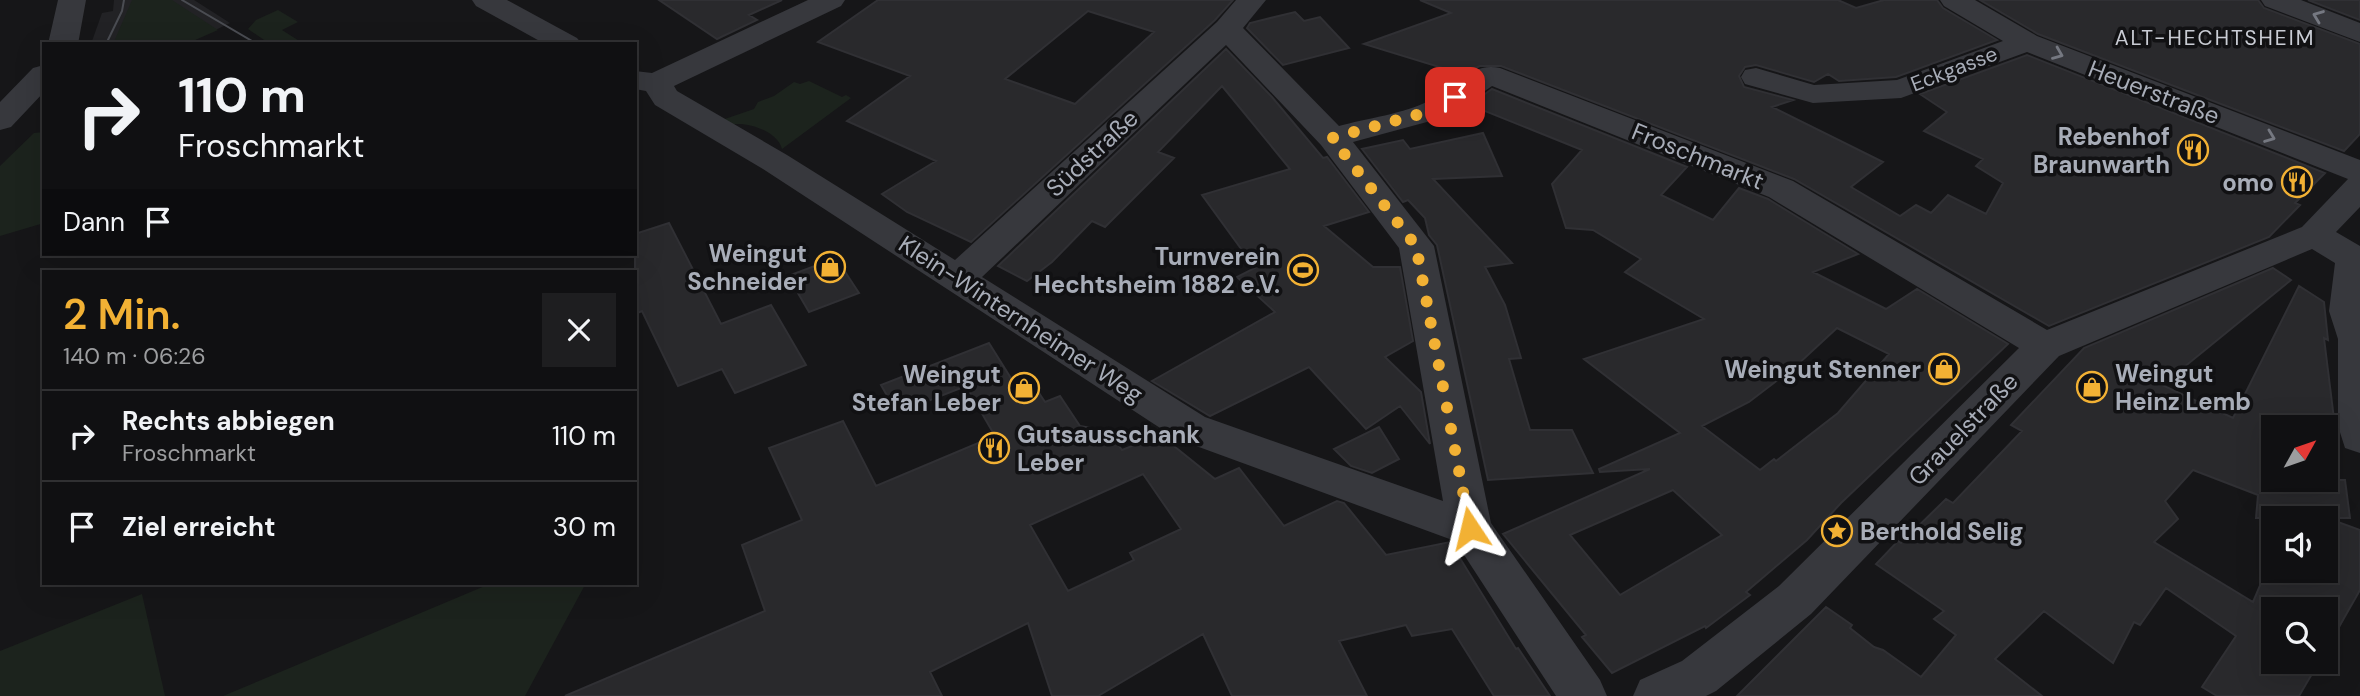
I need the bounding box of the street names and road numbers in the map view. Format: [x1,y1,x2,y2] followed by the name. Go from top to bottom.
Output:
[1907,40,2001,98] street label: Eckgasse
[2084,53,2224,131] street label: Heuerstraße
[1039,103,1145,203] street label: Südstraße
[1627,115,1769,197] street label: Froschmarkt
[893,228,1149,410] street label: Klein-Winternheimer Weg
[1902,366,2024,492] street label: Grauelstraße

